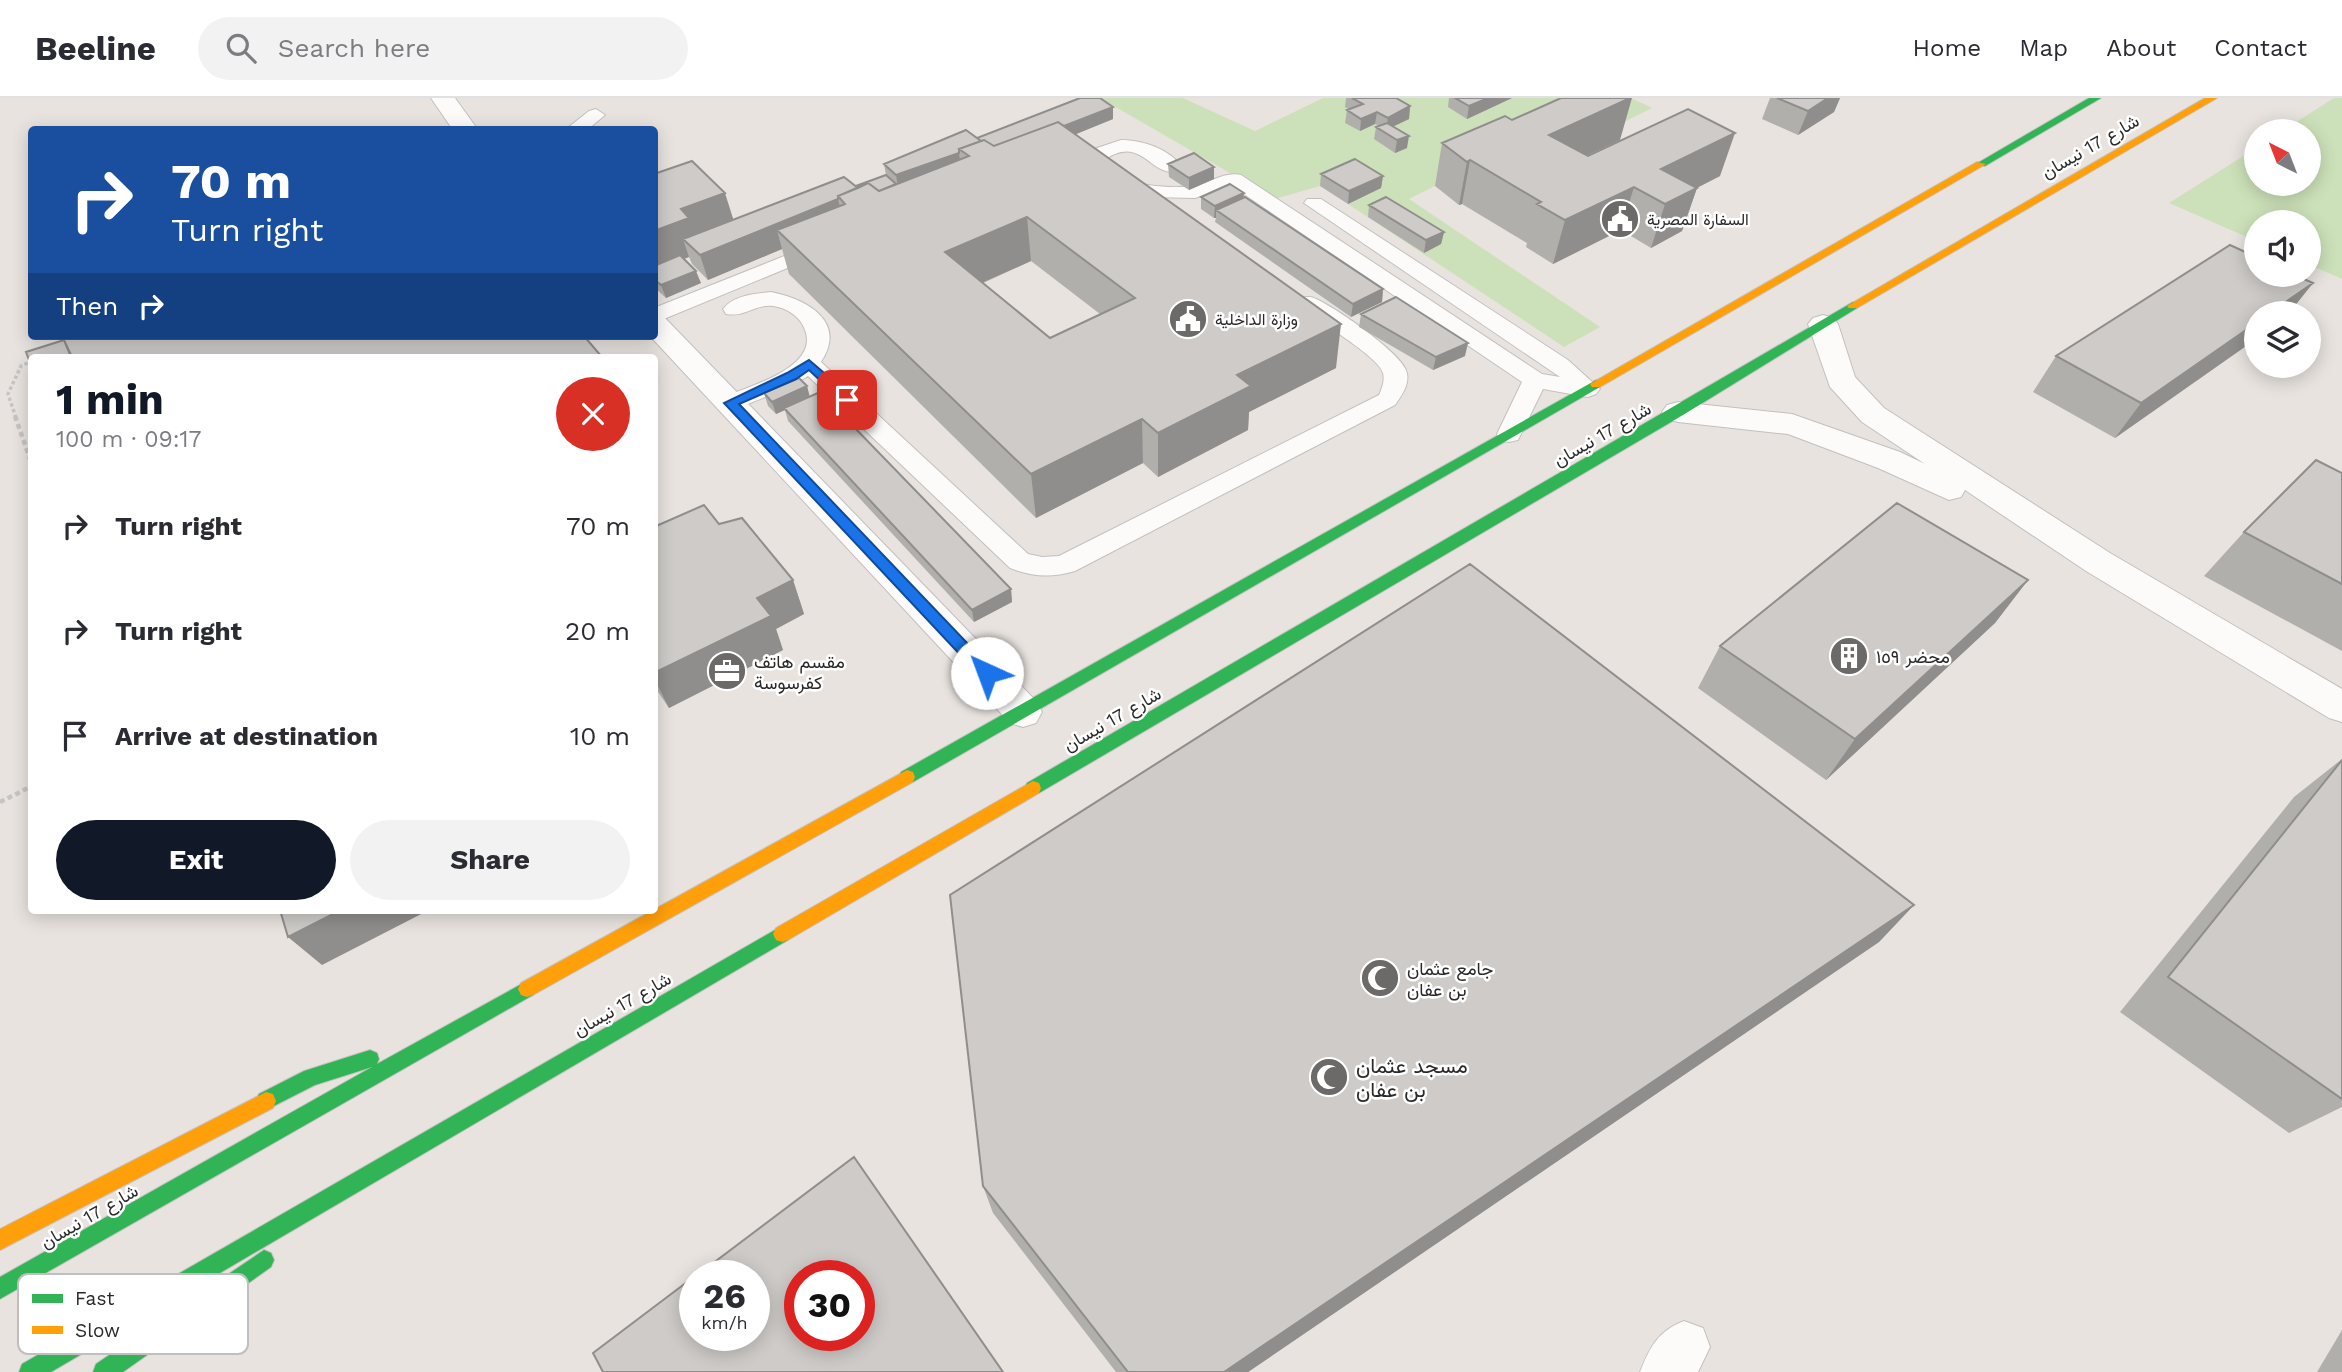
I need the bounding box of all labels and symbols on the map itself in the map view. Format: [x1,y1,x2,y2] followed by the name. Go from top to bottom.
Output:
[2037,110,2144,184] street label: شارع 17 نيسان
[2244,119,2320,196] north arrow
[1599,198,1641,240] public building icon: السفارة المصرية
[1647,210,1749,230] place label: السفارة المصرية
[1167,298,1209,340] public building icon: وزارة الداخلية
[1215,310,1298,330] place label: وزارة الداخلية
[817,370,877,430] pin
[1549,398,1656,472] street label: شارع 17 نيسان
[1828,635,1870,677] building icon: محضر ١٥٩
[950,636,1024,710] position arrow
[1876,646,1950,668] place label: محضر ١٥٩
[706,650,748,692] office icon: مقسم هاتف كفرسوسة
[754,651,845,694] place label: مقسم هاتف كفرسوسة
[1059,683,1166,757] street label: شارع 17 نيسان
[1359,957,1401,999] mosque icon: جامع عثمان بن عفان
[1407,958,1493,1001] place label: جامع عثمان بن عفان
[569,968,676,1042] street label: شارع 17 نيسان
[1356,1053,1468,1102] place label: مسجد عثمان بن عفان
[1308,1056,1350,1098] mosque icon: مسجد عثمان بن عفان
[36,1180,143,1254] street label: شارع 17 نيسان
[784,1260,875,1351] speed limit sign: 30
[18,1274,248,1354] legend
[75,1287,114,1310] text: Fast
[75,1319,120,1342] text: Slow

